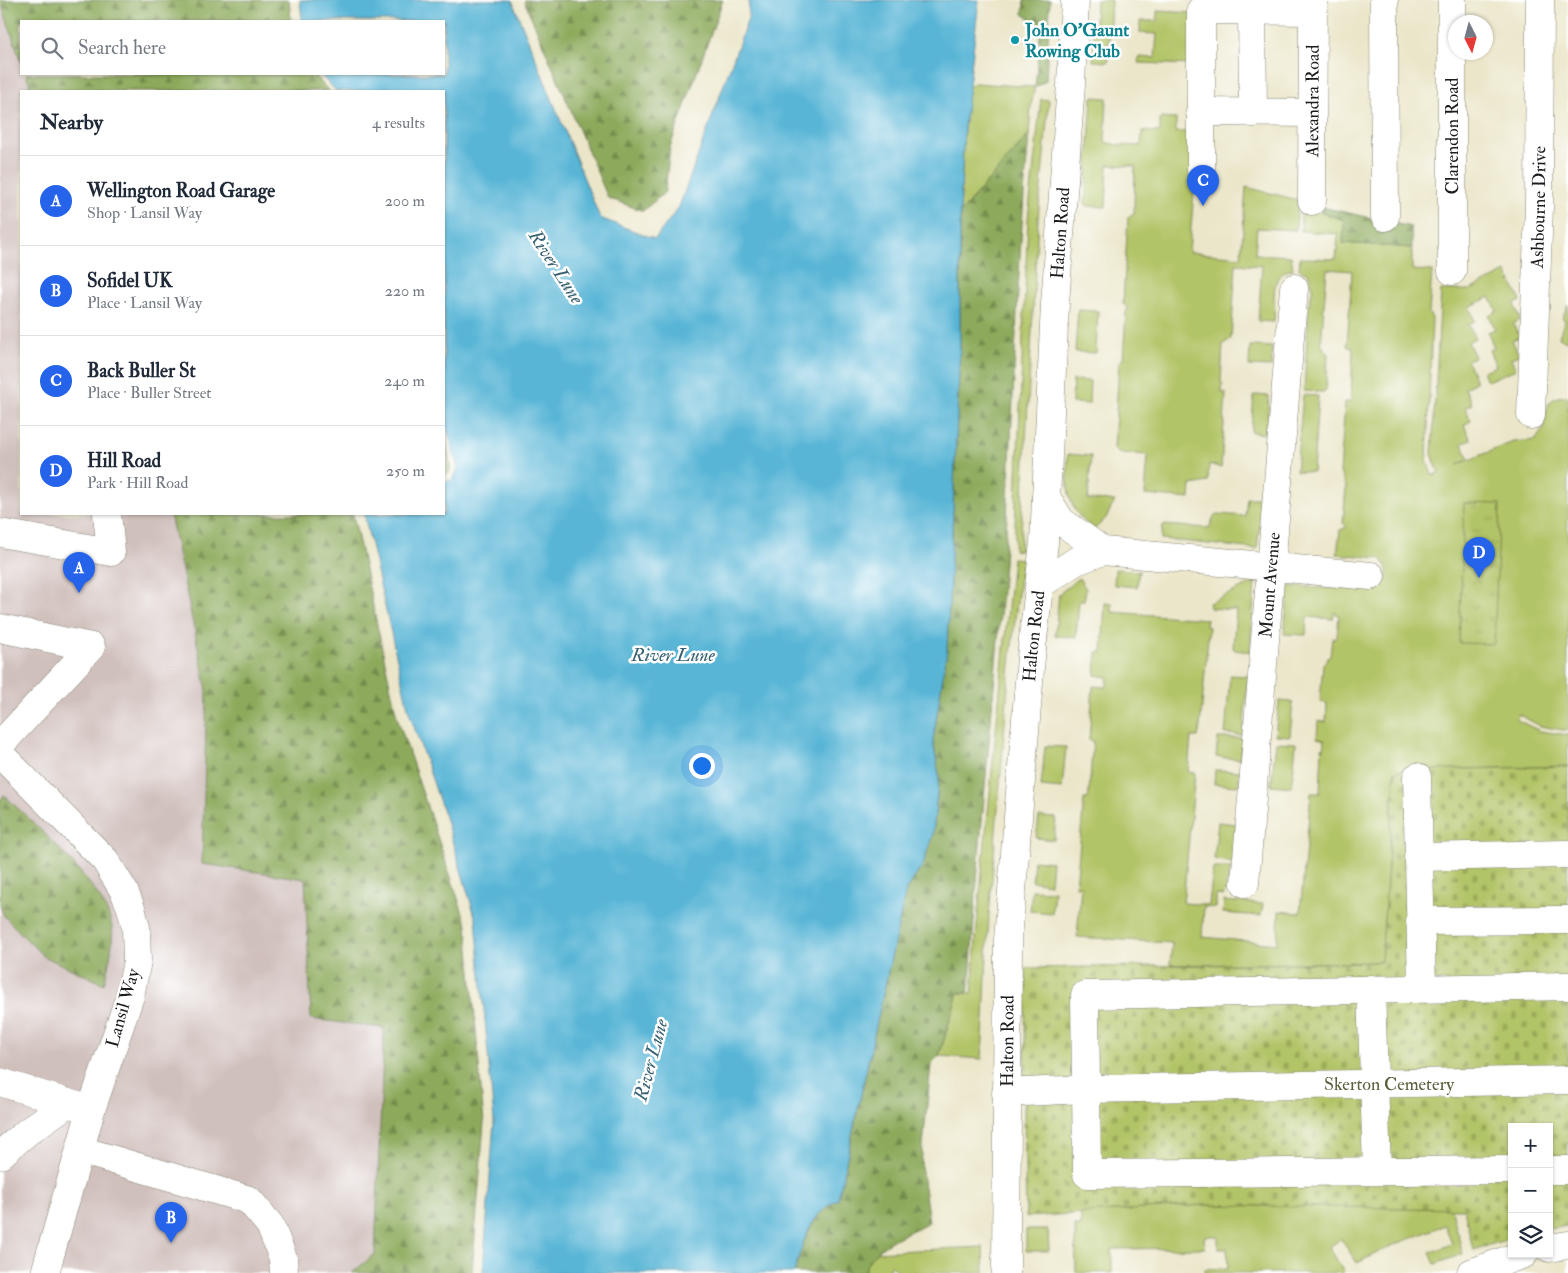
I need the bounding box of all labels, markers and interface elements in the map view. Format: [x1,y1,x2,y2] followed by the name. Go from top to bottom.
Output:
[1448,15,1493,60] north arrow
[1024,19,1129,63] place label: John O'Gaunt Rowing Club
[20,20,445,75] search box
[38,34,66,62] icon: search
[1009,34,1021,46] marker: John O'Gaunt Rowing Club
[78,36,166,60] text: Search here
[1301,44,1324,158] street label: Alexandra Road
[1441,77,1464,194] street label: Clarendon Road
[40,109,103,136] text: Nearby
[372,113,425,133] text: 4 results
[1525,145,1551,270] street label: Ashbourne Drive
[1187,165,1219,206] pin: C
[87,179,275,203] text: Wellington Road Garage
[1045,186,1075,280] street label: Halton Road
[51,191,61,211] text: A
[385,191,425,211] text: 200 m
[87,203,202,223] text: Shop · Lansil Way
[523,225,589,309] water label: River Lune
[87,269,173,293] text: Sofidel UK
[51,281,61,301] text: B
[385,281,425,301] text: 220 m
[87,293,202,313] text: Place · Lansil Way
[87,359,196,383] text: Back Buller St
[50,371,62,391] text: C
[384,371,425,391] text: 240 m
[87,383,212,403] text: Place · Buller Street
[87,449,161,473] text: Hill Road
[49,461,63,481] text: D
[386,461,425,481] text: 250 m
[87,473,188,493] text: Park · Hill Road
[1254,531,1285,639] street label: Mount Avenue
[1463,537,1495,578] pin: D
[63,552,95,593] pin: A
[1018,589,1050,683] street label: Halton Road
[630,643,715,667] water label: River Lune
[689,753,715,779] your location
[101,965,146,1050] street label: Lansil Way
[996,995,1019,1087] street label: Halton Road
[628,1016,674,1104] water label: River Lune
[1324,1073,1455,1096] park label: Skerton Cemetery
[1508,1123,1553,1258] map controls
[1508,1123,1553,1168] button: +
[1508,1168,1553,1213] button: −
[155,1202,187,1243] pin: B
[1508,1213,1553,1258] button: layers

